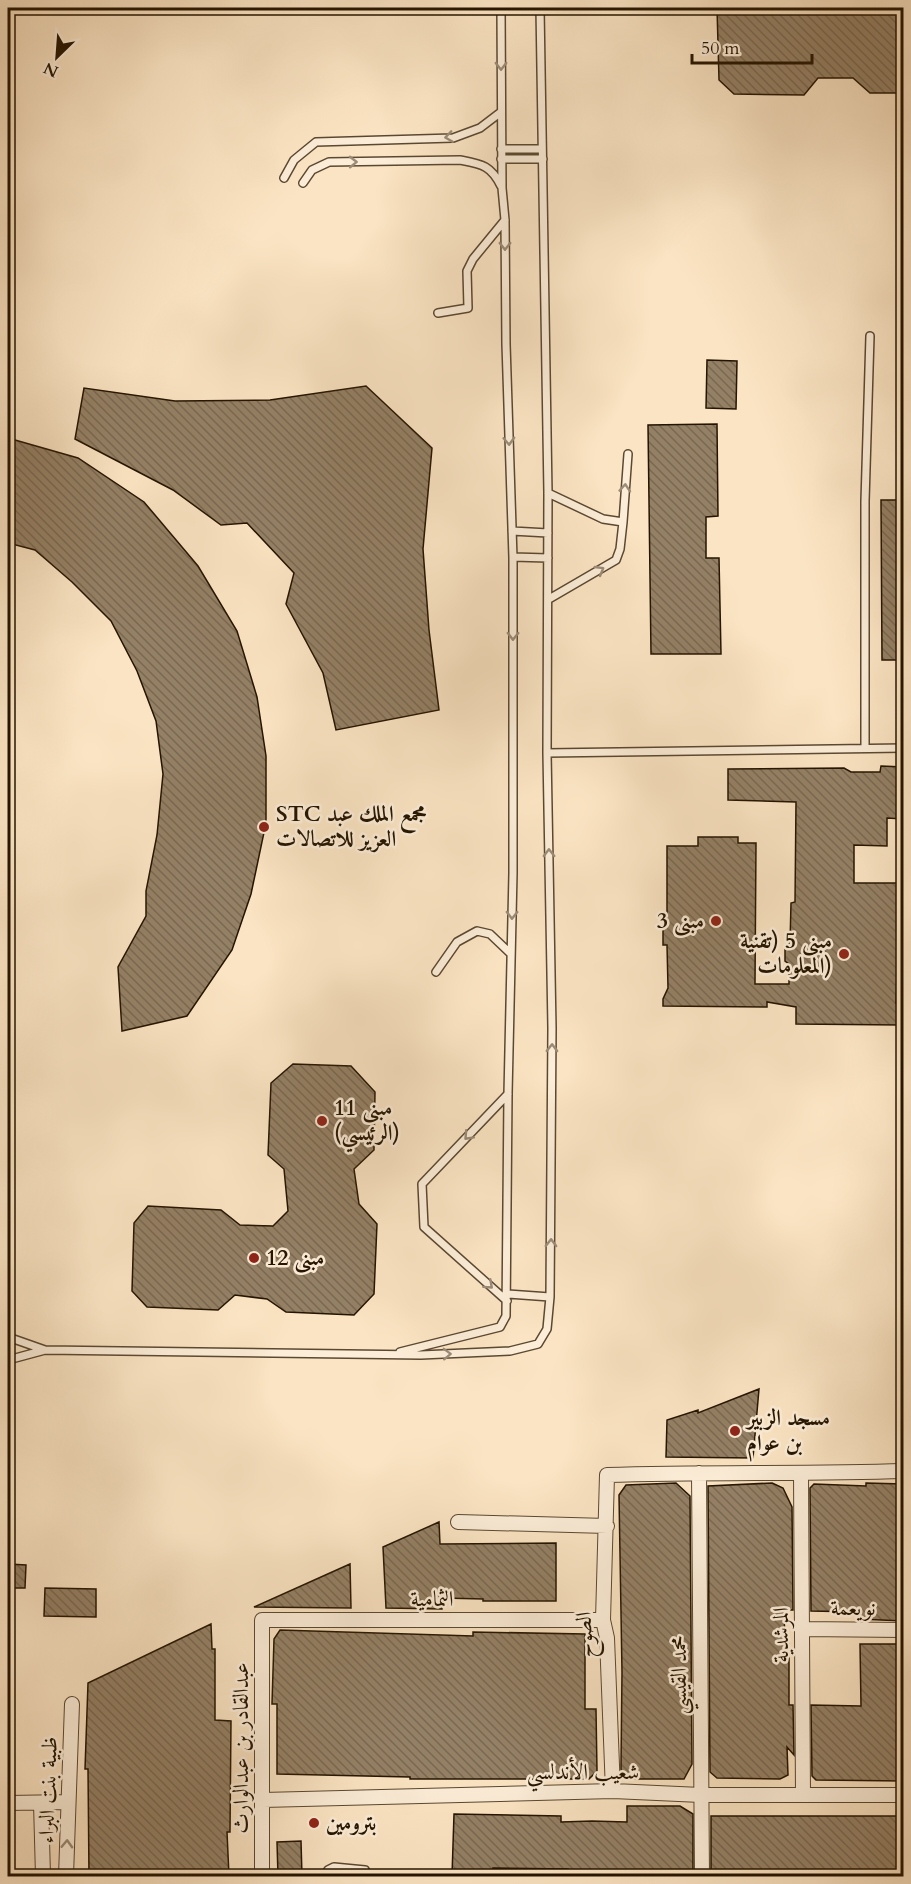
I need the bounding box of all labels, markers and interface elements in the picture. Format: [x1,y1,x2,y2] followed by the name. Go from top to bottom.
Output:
[27,27,87,87] north arrow
[692,27,812,65] scale bar
[701,36,740,61] text: 50 m
[40,57,62,83] text: N
[495,61,507,70] one-way arrow
[445,130,454,142] one-way arrow
[349,156,358,168] one-way arrow
[499,242,511,251] one-way arrow
[502,437,515,446] one-way arrow
[619,483,632,492] one-way arrow
[594,566,604,578] one-way arrow
[507,632,519,641] one-way arrow
[276,799,427,854] place label: STC مجمع الملك عبد العزيز للاتصالات
[257,820,271,834] marker: STC مجمع الملك عبد العزيز للاتصالات
[543,849,555,858] one-way arrow
[657,906,704,936] place label: مبنى 3
[506,911,518,920] one-way arrow
[709,914,723,928] marker: مبنى 3
[740,926,832,981] place label: مبنى 5 (تقنية المعلومات)
[837,947,851,961] marker: مبنى 5 (تقنية المعلومات)
[546,1044,558,1053] one-way arrow
[334,1093,400,1153] place label: مبنى 11 (الرئيسي)
[315,1114,329,1128] marker: مبنى 11 (الرئيسي)
[464,1130,475,1140] one-way arrow
[545,1239,557,1248] one-way arrow
[266,1243,324,1273] place label: مبنى 12
[247,1251,261,1265] marker: مبنى 12
[482,1278,492,1289] one-way arrow
[443,1347,452,1360] one-way arrow
[744,1403,830,1462] place label: مسجد الزبير بن عوام
[728,1424,742,1438] marker: مسجد الزبير بن عوام
[410,1584,454,1614] street label: الثمامية
[830,1593,876,1623] street label: نويعمة
[766,1607,796,1663] street label: المرشدية
[568,1610,606,1659] street label: الصوح
[664,1635,699,1715] street label: محمد القيسي
[226,1662,256,1834] street label: عبدالقادر بن عبدالوارث
[31,1736,65,1844] street label: ظبية بنت البراء
[527,1756,639,1792] street label: شعيب الأندلسي
[326,1808,376,1838] place label: بترومين
[307,1816,321,1830] marker: بترومين
[61,1839,74,1848] one-way arrow

